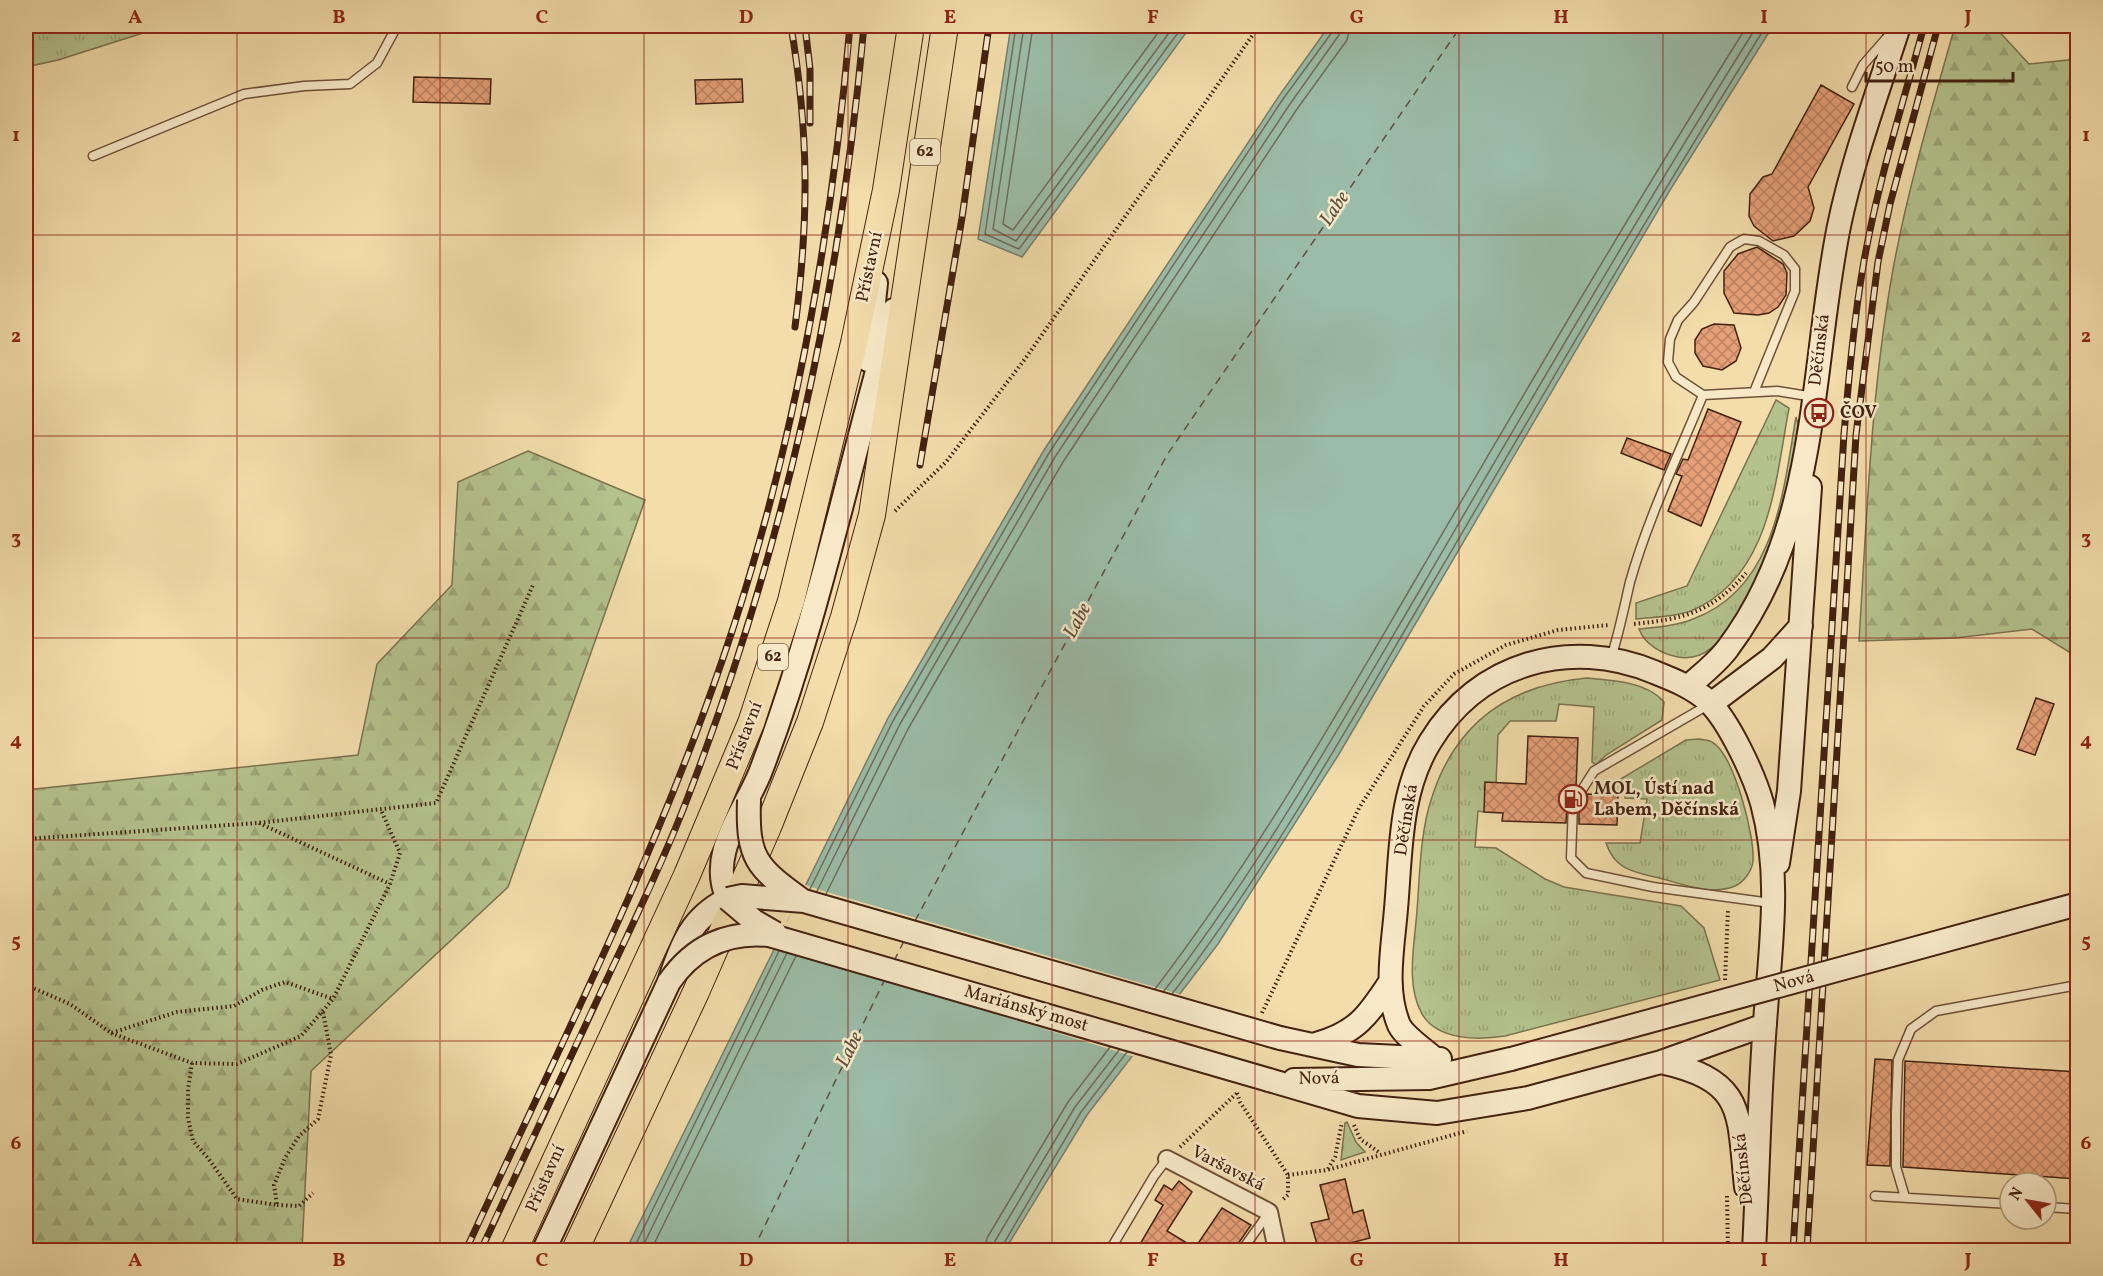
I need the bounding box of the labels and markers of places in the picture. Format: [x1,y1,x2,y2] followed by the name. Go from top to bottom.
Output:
[1803,397,1835,429] bus stop icon: ČOV
[1840,400,1877,426] place label: ČOV
[1594,777,1739,823] place label: MOL, Ústí nad Labem, Děčínská
[1557,783,1589,815] fuel station icon: MOL, Ústí nad Labem, Děčínská

